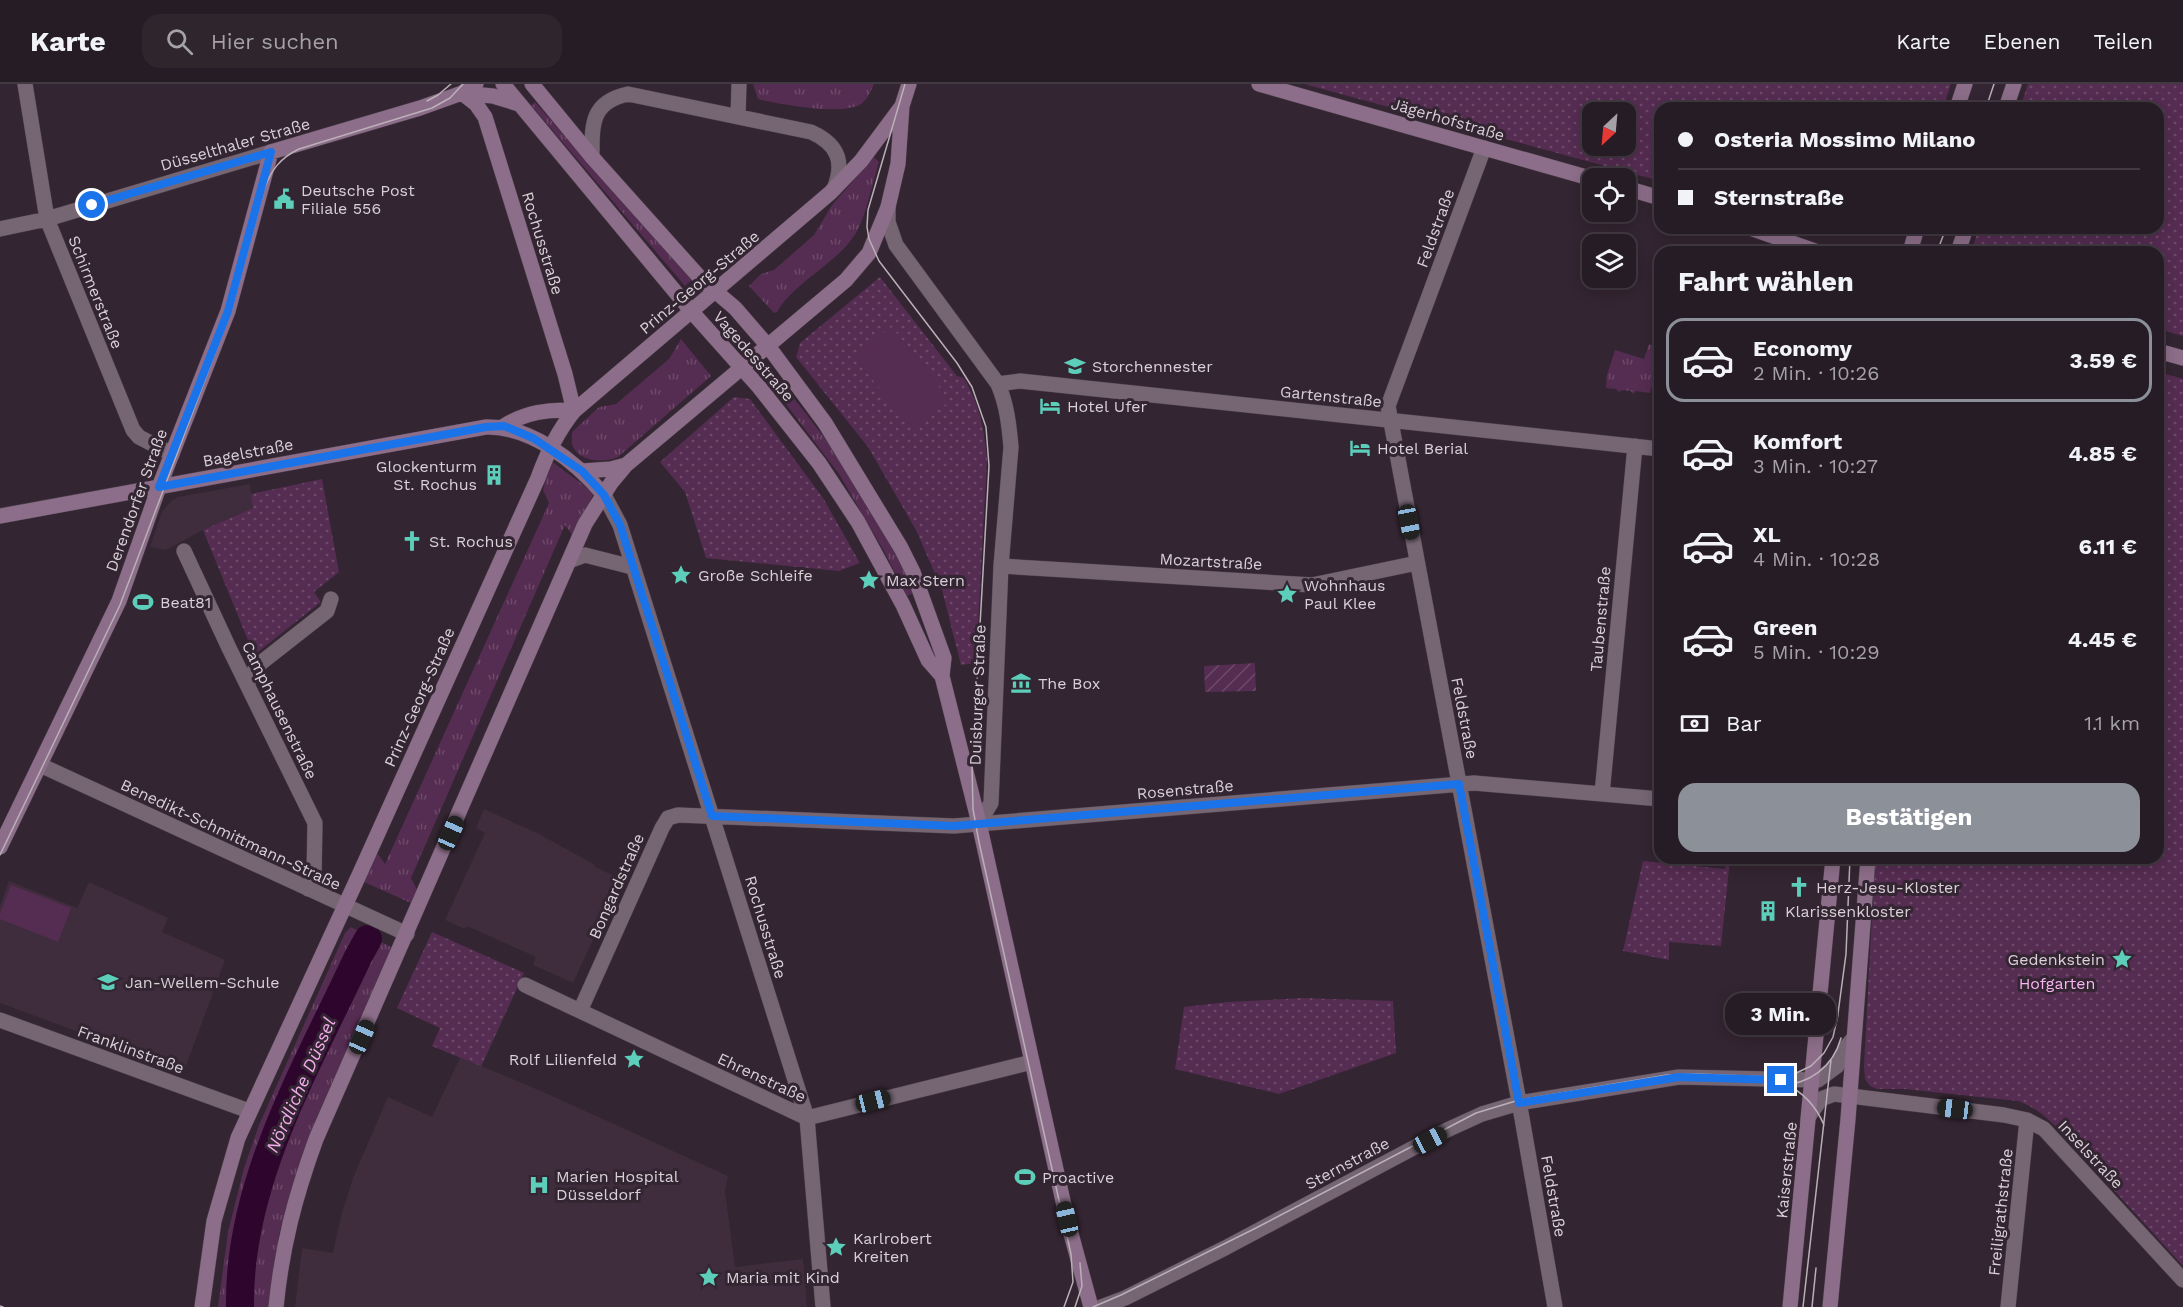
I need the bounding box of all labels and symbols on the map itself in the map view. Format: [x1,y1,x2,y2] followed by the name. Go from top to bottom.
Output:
[1389,94,1507,145] street label: Jägerhofstraße
[1582,102,1636,156] north arrow
[158,114,312,175] street label: Düsselthaler Straße
[301,181,415,218] place label: Deutsche Post Filiale 556
[1412,186,1459,270] street label: Feldstraße
[272,187,296,211] public building icon: Deutsche Post Filiale 556
[518,189,567,297] street label: Rochusstraße
[78,191,105,218] route start
[635,227,763,338] street label: Prinz-Georg-Straße
[64,233,127,351] street label: Schirmerstraße
[709,307,798,405] street label: Vagedesstraße
[1063,354,1087,378] school or university icon: Storchennester
[1092,357,1213,376] place label: Storchennester
[1279,382,1383,411] street label: Gartenstraße
[1038,394,1062,418] hotel icon: Hotel Ufer
[1067,397,1147,416] place label: Hotel Ufer
[102,426,171,574] street label: Derendorfer Straße
[201,434,295,471] street label: Bagelstraße
[1348,436,1372,460] hotel icon: Hotel Berial
[1377,439,1468,458] place label: Hotel Berial
[376,457,477,494] place label: Glockenturm St. Rochus
[482,463,506,487] building icon: Glockenturm St. Rochus
[1397,503,1421,541] car
[400,529,424,553] church icon: St. Rochus
[429,532,513,551] place label: St. Rochus
[1159,549,1263,574] street label: Mozartstraße
[669,563,693,587] place icon: Große Schleife
[698,566,813,585] place label: Große Schleife
[1586,566,1615,673] street label: Taubenstraße
[857,568,881,592] place icon: Max Stern
[886,571,965,590] place label: Max Stern
[1304,576,1386,613] place label: Wohnhaus Paul Klee
[1275,582,1299,606] place icon: Wohnhaus Paul Klee
[131,590,155,614] sports icon: Beat81
[160,593,211,612] place label: Beat81
[966,624,989,766] street label: Duisburger Straße
[380,625,459,770] street label: Prinz-Georg-Straße
[238,638,321,782] street label: Camphausenstraße
[1009,671,1033,695] museum icon: The Box
[1038,674,1100,693] place label: The Box
[1447,676,1482,760] street label: Feldstraße
[118,775,344,894] street label: Benedikt-Schmittmann-Straße
[1136,776,1234,803] street label: Rosenstraße
[435,813,467,853] car
[585,831,648,942] street label: Bongardstraße
[741,873,790,981] street label: Rochusstraße
[1787,875,1811,899] church icon: Herz-Jesu-Kloster
[1816,878,1960,897] place label: Herz-Jesu-Kloster
[1756,899,1780,923] building icon: Klarissenkloster
[1785,902,1911,921] place label: Klarissenkloster
[2110,947,2134,971] place icon: Gedenkstein
[2008,950,2105,969] place label: Gedenkstein
[96,970,120,994] school or university icon: Jan-Wellem-Schule
[125,973,280,992] place label: Jan-Wellem-Schule
[2019,974,2095,993] park label: Hofgarten
[1726,993,1836,1035] callout: 3 Min.
[261,1014,340,1156] water label: Nördliche Düssel
[346,1017,378,1057] car
[75,1021,187,1078] street label: Franklinstraße
[622,1047,646,1071] place icon: Rolf Lilienfeld
[715,1049,809,1106] street label: Ehrenstraße
[509,1050,617,1069] place label: Rolf Lilienfeld
[1767,1066,1794,1093] route end
[853,1088,893,1114] car
[1936,1098,1974,1120] car
[2054,1116,2127,1193] street label: Inselstraße
[1772,1121,1801,1219] street label: Kaiserstraße
[1410,1124,1450,1156] car
[1302,1133,1392,1193] street label: Sternstraße
[1984,1148,2017,1277] street label: Freiligrathstraße
[1537,1154,1570,1238] street label: Feldstraße
[1013,1165,1037,1189] sports icon: Proactive
[556,1167,679,1204] place label: Marien Hospital Düsseldorf
[1042,1168,1114,1187] place label: Proactive
[527,1173,551,1197] hospital icon: Marien Hospital Düsseldorf
[1054,1199,1080,1239] car
[853,1229,932,1266] place label: Karlrobert Kreiten
[824,1235,848,1259] place icon: Karlrobert Kreiten
[697,1265,721,1289] place icon: Maria mit Kind
[726,1268,840,1287] place label: Maria mit Kind

